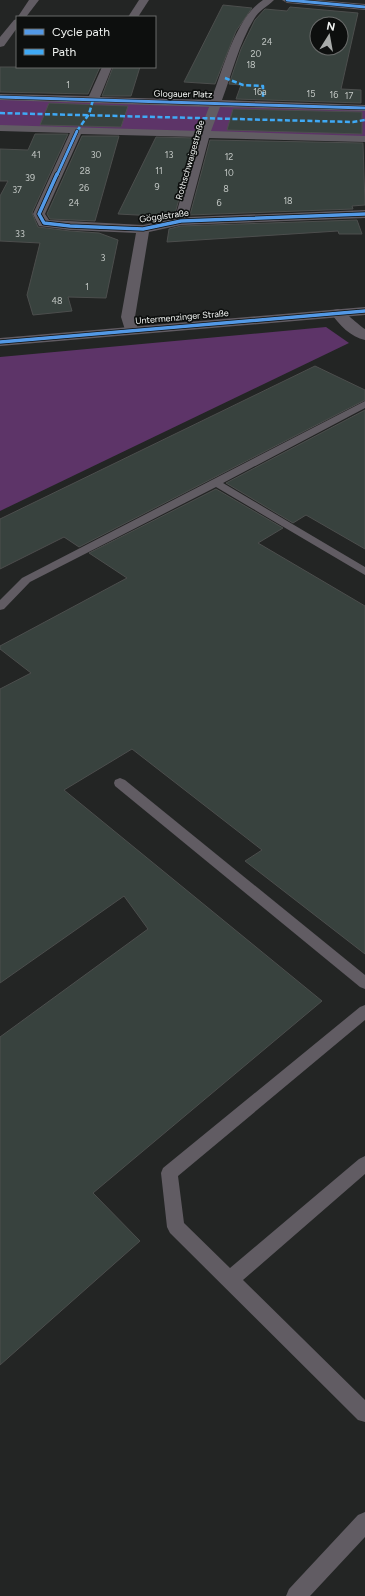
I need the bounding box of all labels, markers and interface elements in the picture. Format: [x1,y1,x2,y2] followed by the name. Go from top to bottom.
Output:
[16,16,156,68] legend
[309,16,349,56] north arrow
[325,19,336,34] text: N
[52,25,110,39] text: Cycle path
[262,36,273,47] house number: 24
[52,45,76,59] text: Path
[251,48,262,59] house number: 20
[246,59,256,70] house number: 18
[66,79,70,90] house number: 1
[253,86,267,97] house number: 16a
[154,87,213,100] street label: Glogauer Platz
[307,88,315,99] house number: 15
[330,89,338,100] house number: 16
[345,90,353,101] house number: 17
[173,119,206,201] street label: Rothschwaigestraße
[31,149,41,160] house number: 41
[91,149,102,160] house number: 30
[165,149,173,160] house number: 13
[225,151,233,162] house number: 12
[80,165,91,176] house number: 28
[155,165,163,176] house number: 11
[224,167,234,178] house number: 10
[25,172,35,183] house number: 39
[154,181,160,192] house number: 9
[79,182,89,193] house number: 26
[223,183,229,194] house number: 8
[12,184,22,195] house number: 37
[283,195,293,206] house number: 18
[69,197,80,208] house number: 24
[216,197,222,208] house number: 6
[138,207,189,224] street label: Gögglstraße
[15,228,25,239] house number: 33
[101,252,106,263] house number: 3
[85,281,89,292] house number: 1
[51,295,63,306] house number: 48
[135,307,229,326] street label: Untermenzinger Straße

